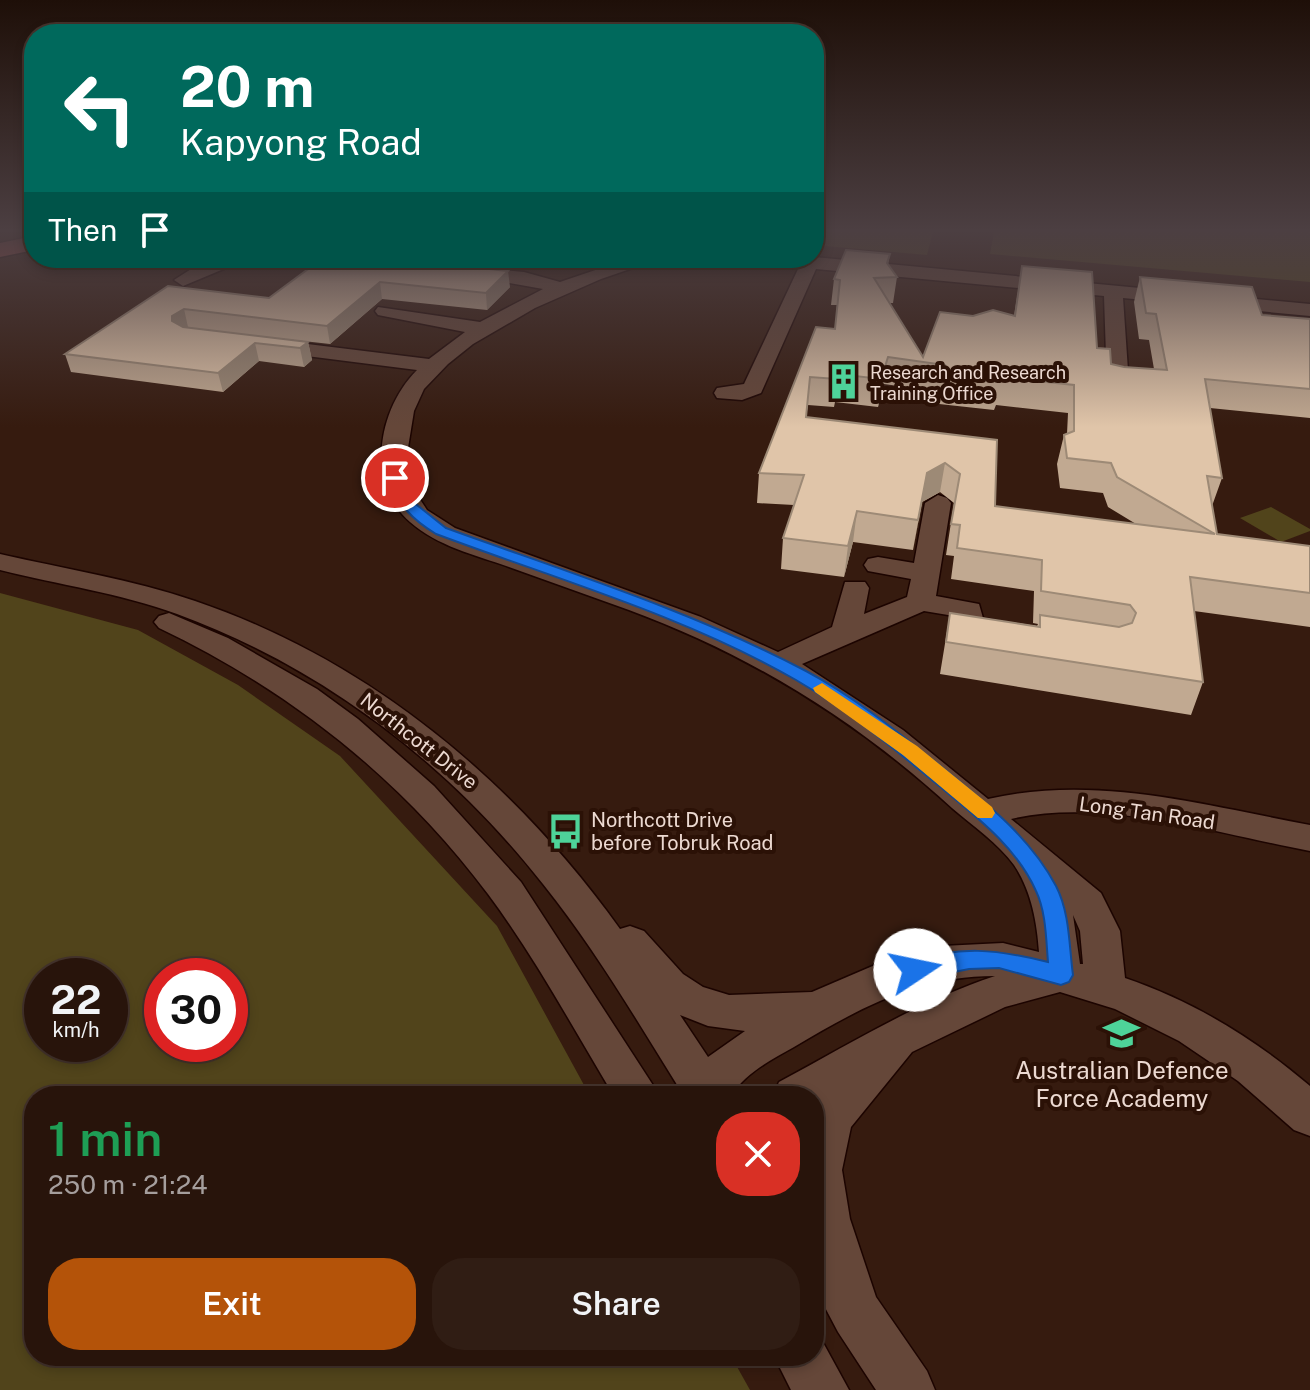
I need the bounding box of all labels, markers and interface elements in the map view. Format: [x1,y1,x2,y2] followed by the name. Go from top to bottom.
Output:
[180,54,314,120] text: 20 m
[48,56,152,160] icon: left
[180,121,422,163] text: Kapyong Road
[133,208,177,252] icon: arrive
[48,212,117,248] text: Then
[870,362,1066,404] place label: Research and Research Training Office
[825,363,863,401] building icon: Research and Research Training Office
[361,444,429,512] pin
[373,456,417,500] icon: arrive
[356,688,482,794] street label: Northcott Drive
[1078,792,1216,834] street label: Long Tan Road
[591,808,773,855] place label: Northcott Drive before Tobruk Road
[546,812,584,850] bus stop icon: Northcott Drive before Tobruk Road
[873,928,957,1012] position arrow
[144,958,248,1062] speed limit sign: 30
[51,976,101,1023] text: 22
[1103,1014,1141,1052] school or university icon: Australian Defence Force Academy
[52,1018,100,1042] text: km/h
[1015,1056,1229,1112] place label: Australian Defence Force Academy
[48,1110,162,1167] text: 1 min
[716,1112,800,1196] button: close
[48,1169,208,1200] text: 250 m · 21:24
[48,1258,416,1350] button: Exit
[432,1258,800,1350] button: Share

